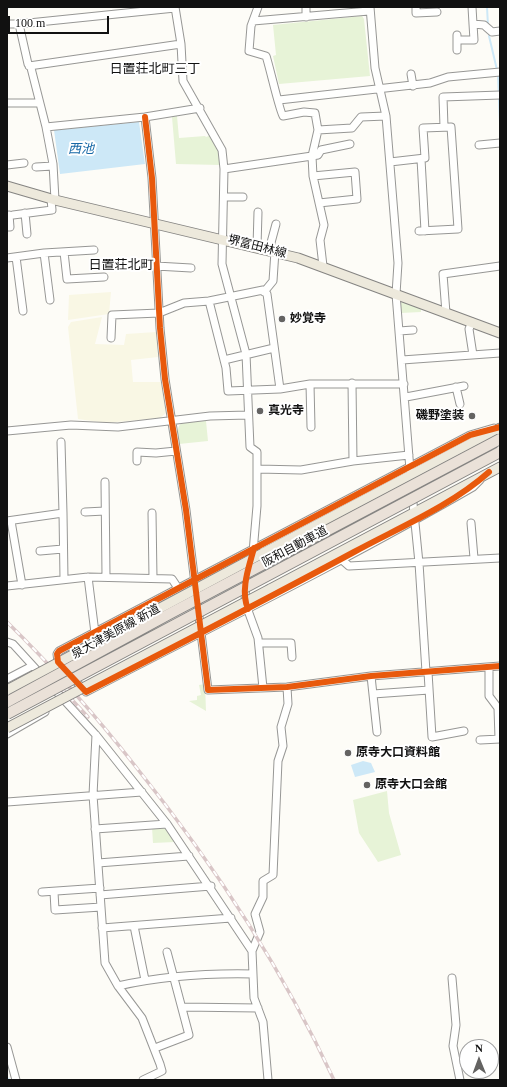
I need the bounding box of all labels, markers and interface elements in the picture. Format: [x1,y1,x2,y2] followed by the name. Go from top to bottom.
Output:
[10,8,111,34] scale bar
[15,16,45,30] text: 100 m
[110,62,200,78] district label: 日置荘北町三丁
[68,142,94,158] water label: 西池
[226,233,288,261] street label: 堺富田林線
[89,258,153,274] district label: 日置荘北町
[290,312,326,326] place label: 妙覚寺
[277,314,287,324] marker: 妙覚寺
[268,404,304,418] place label: 真光寺
[255,406,265,416] marker: 真光寺
[416,409,464,423] place label: 磯野塗装
[467,411,477,421] marker: 磯野塗装
[260,524,330,570] street label: 阪和自動車道
[69,602,163,662] street label: 泉大津美原線 新道
[356,746,440,760] place label: 原寺大口資料館
[343,748,353,758] marker: 原寺大口資料館
[375,778,447,792] place label: 原寺大口会館
[362,780,372,790] marker: 原寺大口会館
[459,1039,499,1079] north arrow
[475,1042,483,1054] text: N

